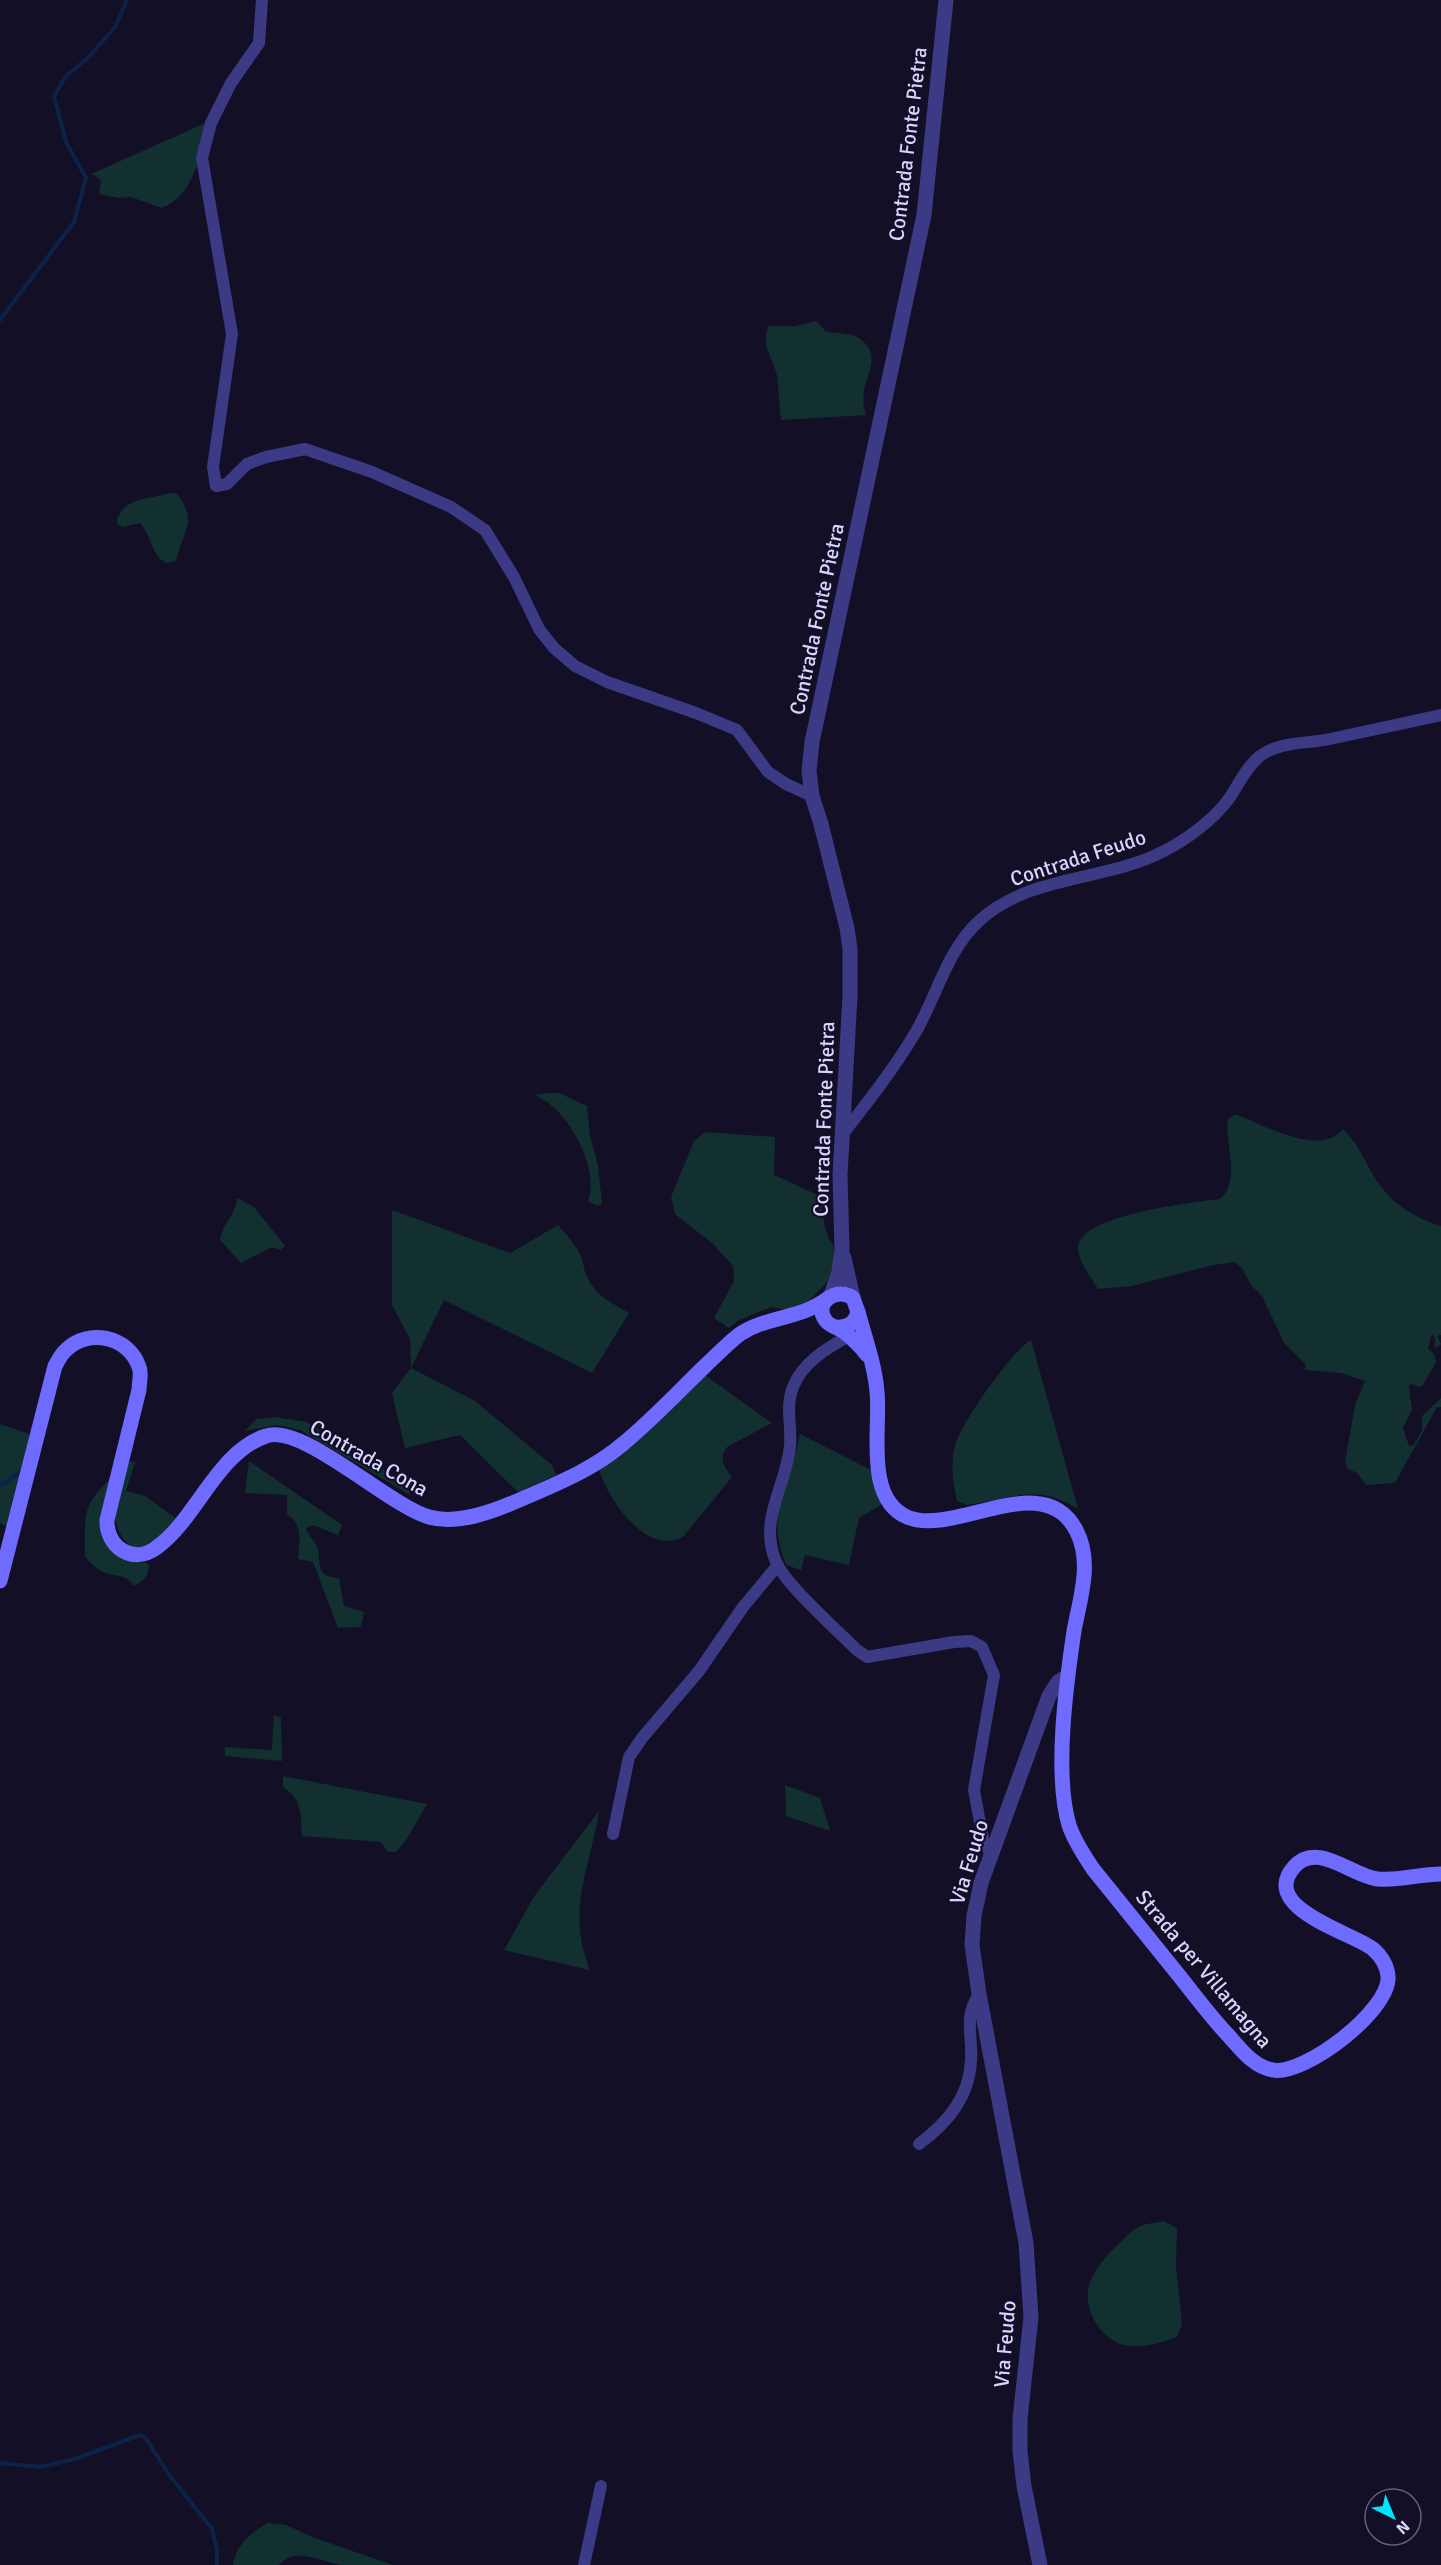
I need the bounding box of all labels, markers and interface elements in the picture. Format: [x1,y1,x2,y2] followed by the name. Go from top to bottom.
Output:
[883,45,933,243] street label: Contrada Fonte Pietra
[784,521,850,717] street label: Contrada Fonte Pietra
[1007,824,1149,892] street label: Contrada Feudo
[808,1021,840,1217] street label: Contrada Fonte Pietra
[305,1414,433,1502] street label: Contrada Cona
[944,1816,994,1908] street label: Via Feudo
[1130,1885,1278,2053] street label: Strada per Villamagna
[988,2299,1022,2389] street label: Via Feudo
[1363,2487,1423,2547] north arrow
[1392,2516,1413,2538] text: N

